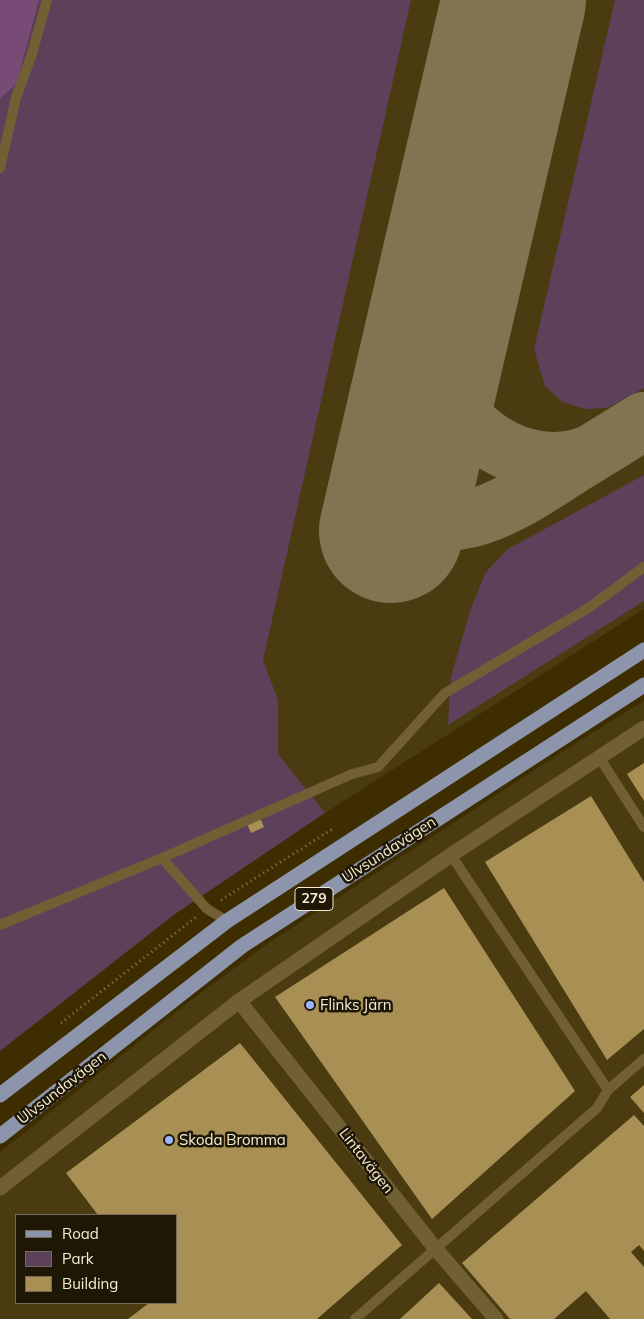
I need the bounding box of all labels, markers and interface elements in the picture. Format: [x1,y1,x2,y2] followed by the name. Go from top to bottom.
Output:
[339,813,439,887] street label: Ulvsundavägen
[295,888,333,911] road number: 279
[320,996,391,1014] place label: Flinks Järn
[304,999,316,1011] marker: Flinks Järn
[14,1048,110,1128] street label: Ulvsundavägen
[335,1125,397,1197] street label: Lintavägen
[179,1131,286,1149] place label: Skoda Bromma
[163,1134,175,1146] marker: Skoda Bromma
[15,1214,178,1304] legend
[62,1224,99,1243] text: Road
[62,1249,94,1268] text: Park
[62,1274,118,1293] text: Building

